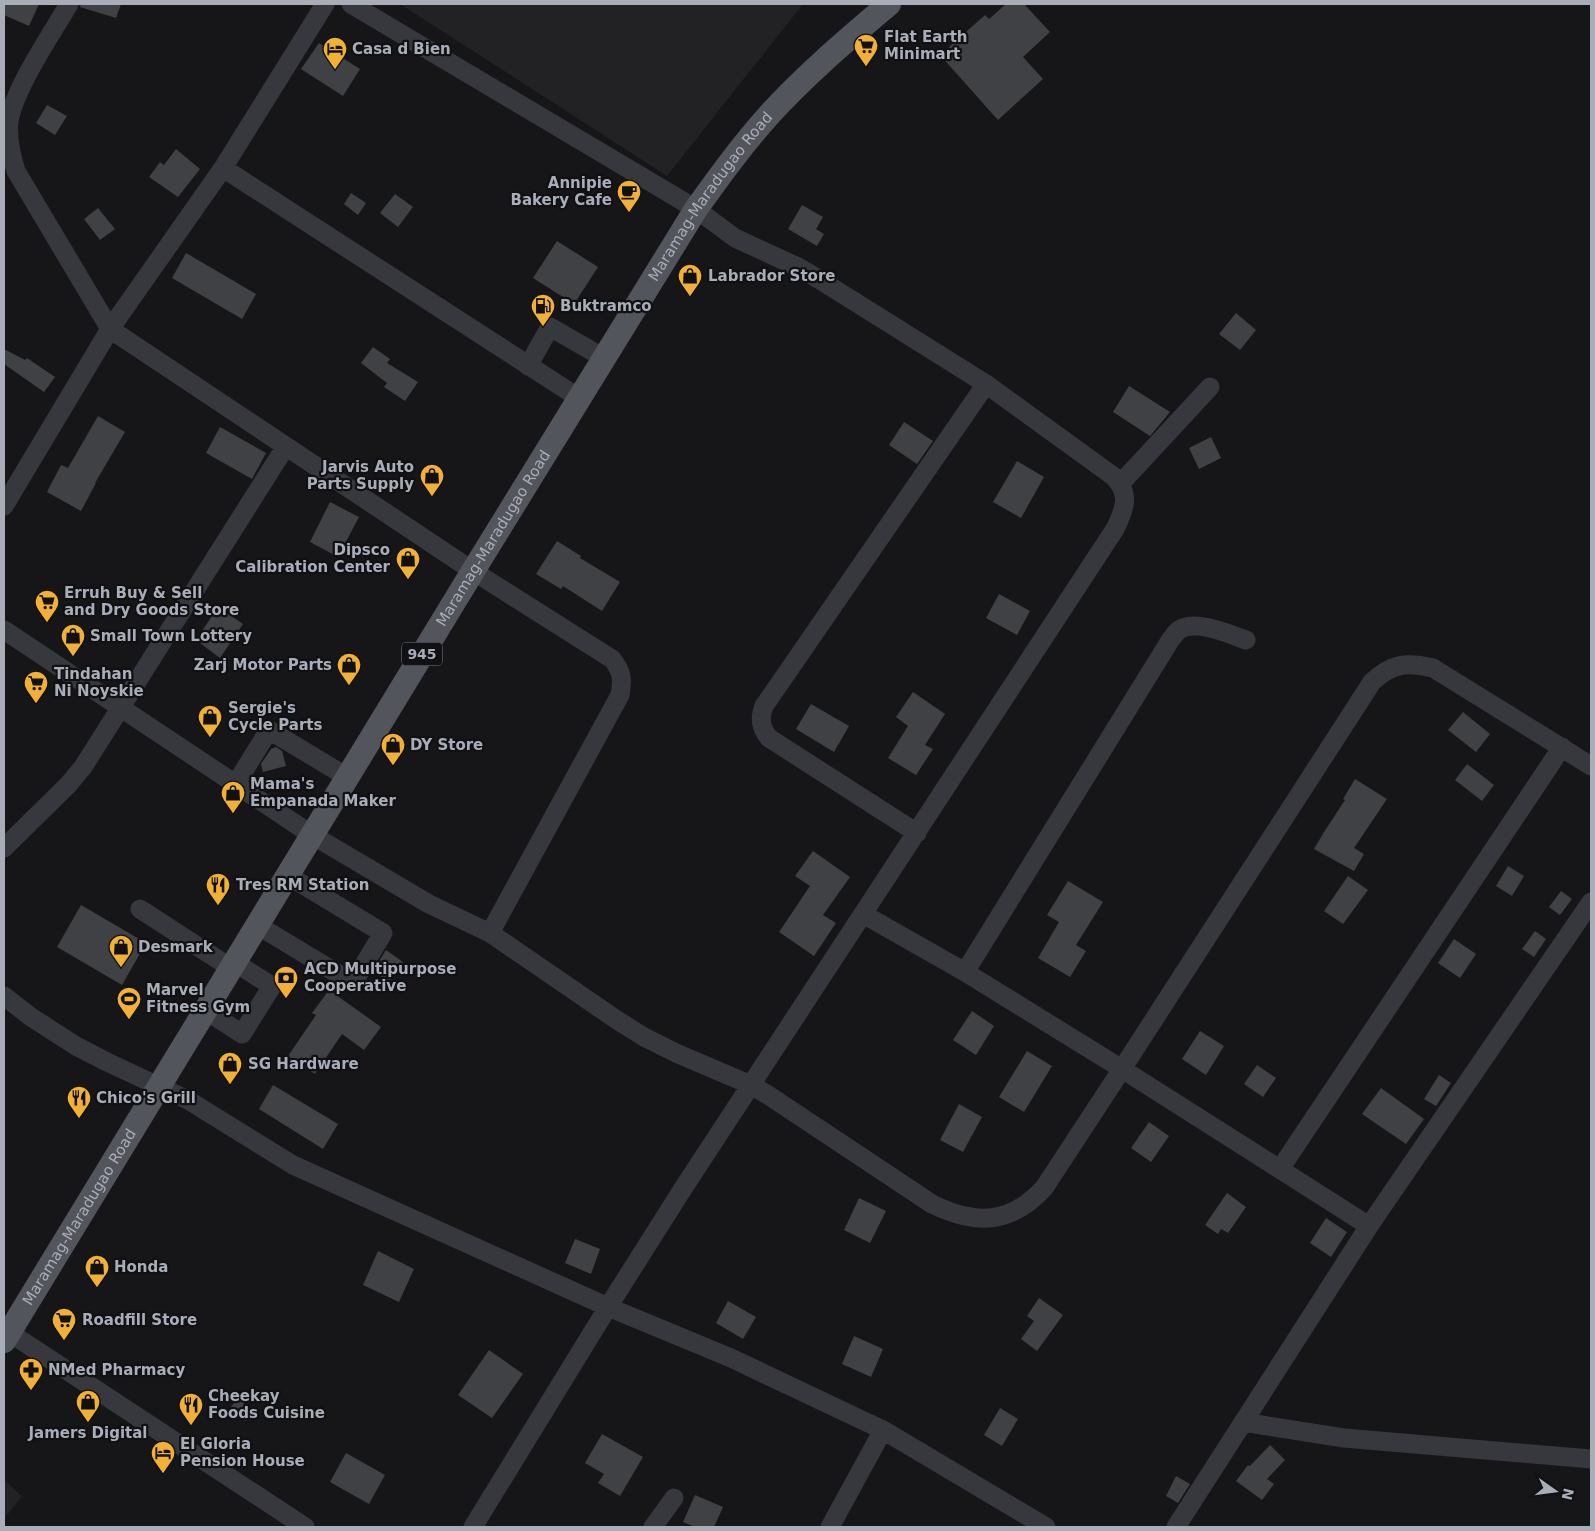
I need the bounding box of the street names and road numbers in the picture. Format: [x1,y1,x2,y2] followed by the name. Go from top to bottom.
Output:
[645,108,776,285] street label: Maramag-Maradugao Road
[432,447,554,630] street label: Maramag-Maradugao Road
[402,642,442,666] road number: 945
[19,1126,140,1309] street label: Maramag-Maradugao Road

